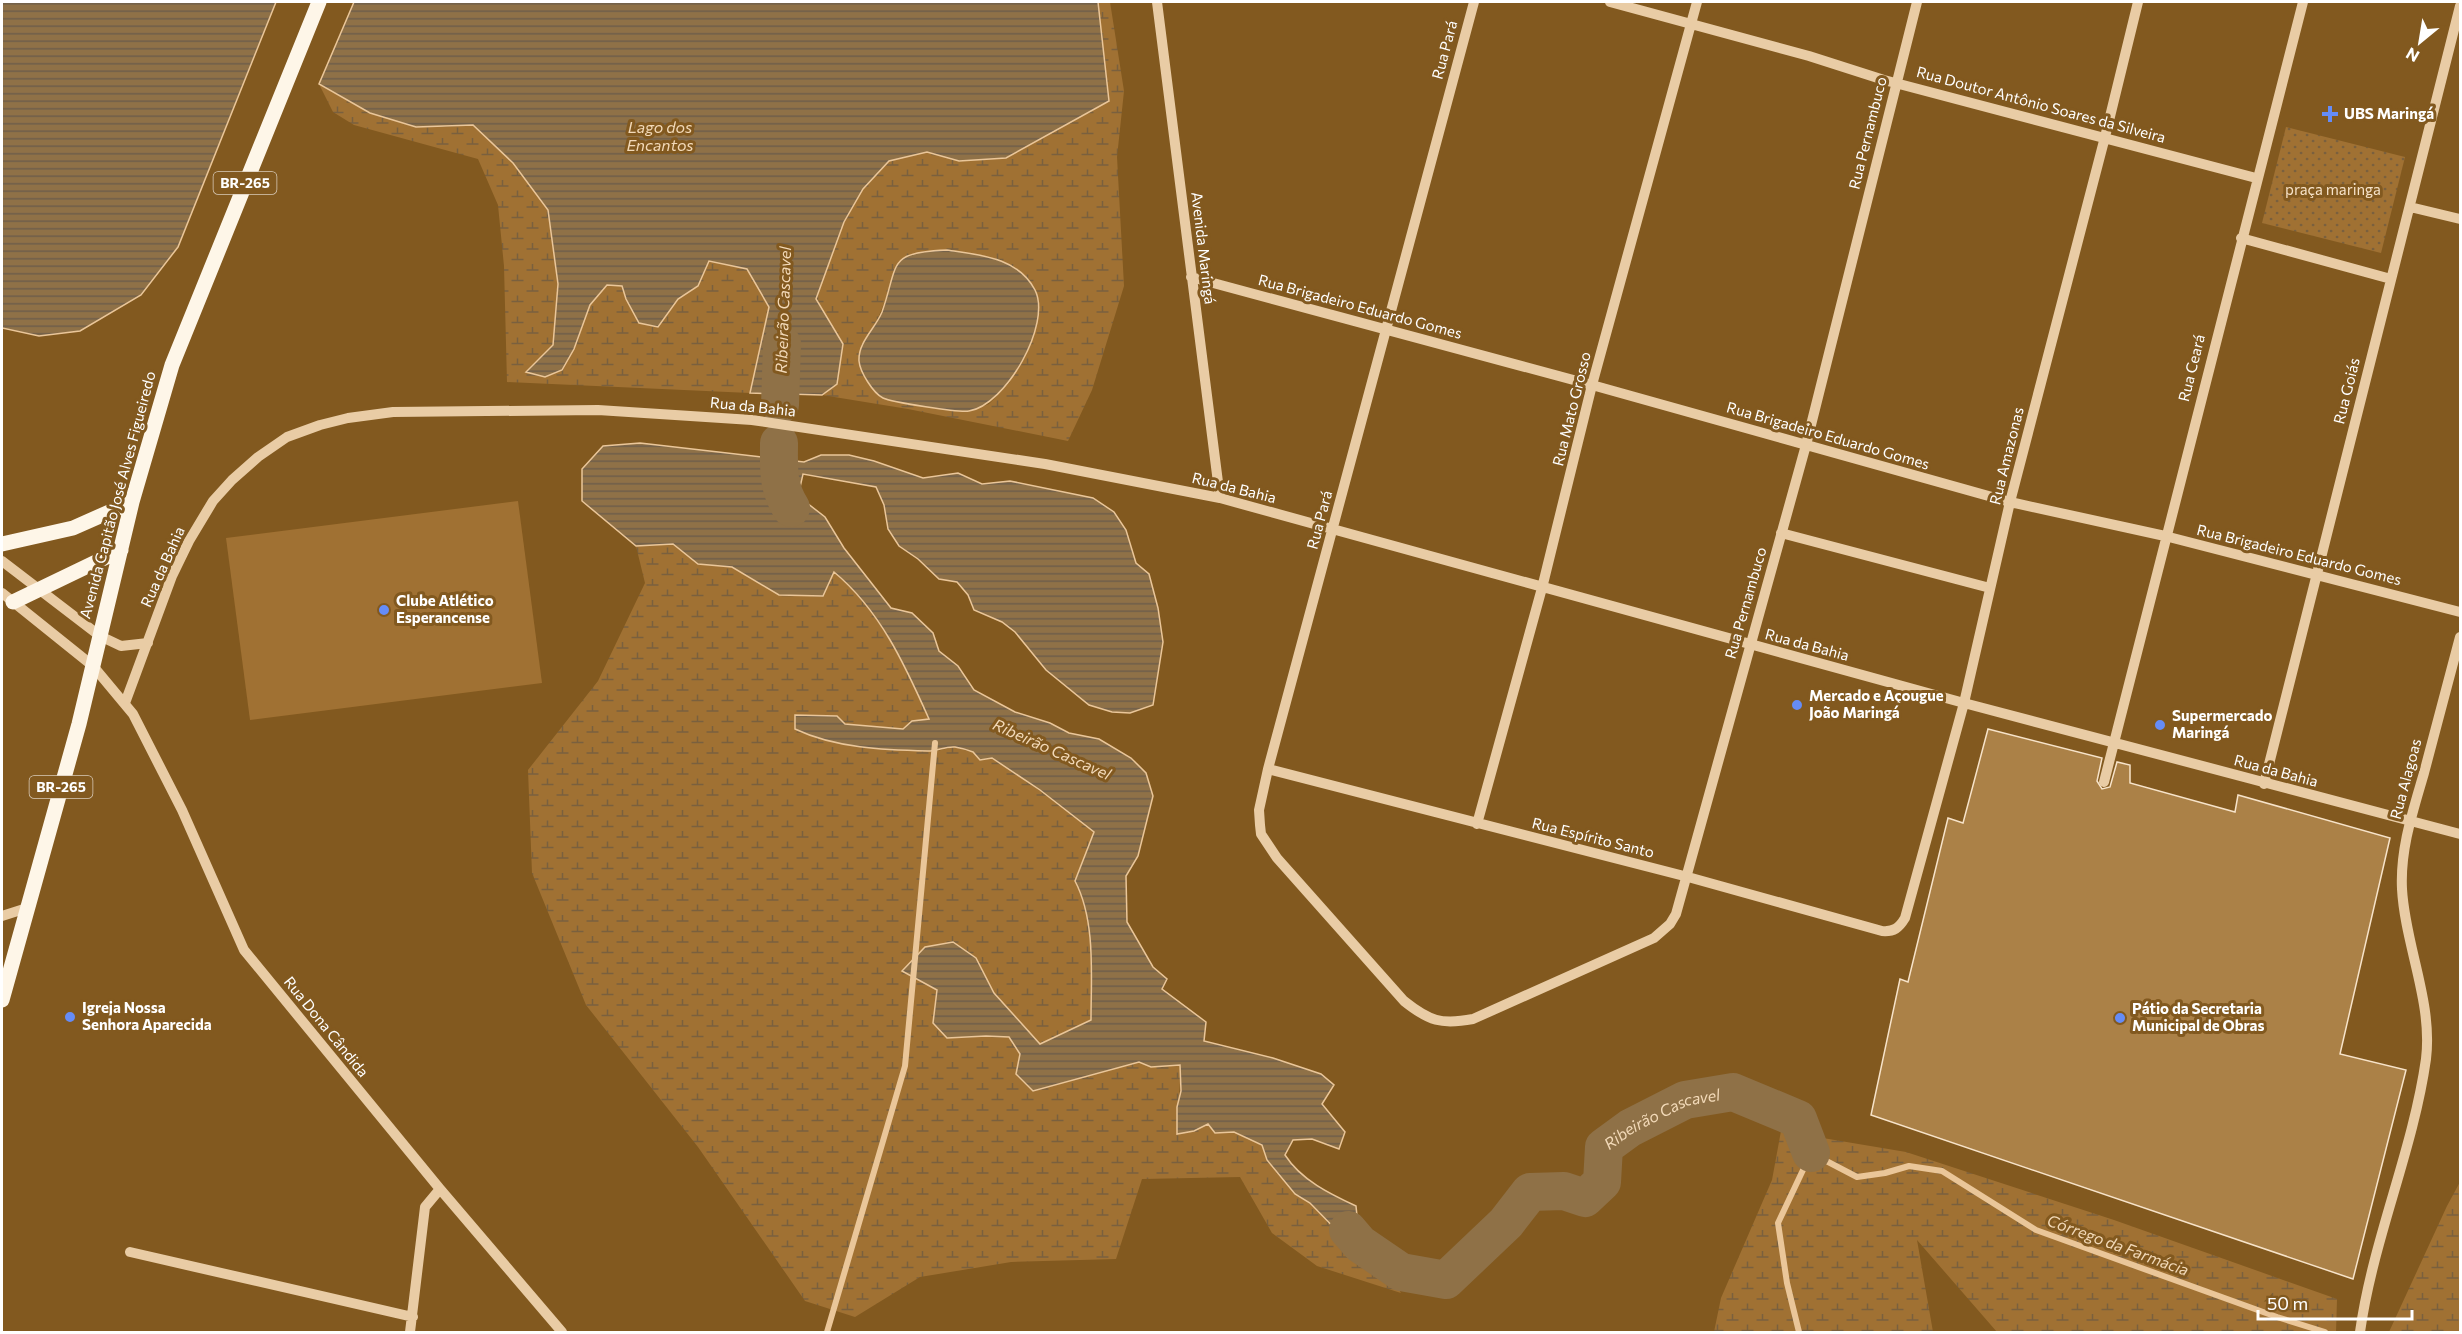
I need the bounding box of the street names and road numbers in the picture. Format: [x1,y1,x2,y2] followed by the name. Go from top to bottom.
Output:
[1428,18,1460,81] street label: Rua Pará
[1915,62,2168,146] street label: Rua Doutor Antônio Soares da Silveira
[1844,75,1890,191] street label: Rua Pernambuco
[214,172,276,194] road number: BR-265
[1188,191,1220,305] street label: Avenida Maringá
[1256,270,1464,342] street label: Rua Brigadeiro Eduardo Gomes
[2174,332,2208,403] street label: Rua Ceará
[1548,350,1594,468] street label: Rua Mato Grosso
[2329,356,2363,426] street label: Rua Goiás
[75,369,159,620] street label: Avenida Capitão José Alves Figueiredo
[709,393,797,419] street label: Rua da Bahia
[1725,397,1932,473] street label: Rua Brigadeiro Eduardo Gomes
[1985,405,2027,506] street label: Rua Amazonas
[1190,468,1278,506] street label: Rua da Bahia
[1303,488,1335,551] street label: Rua Pará
[2195,520,2404,588] street label: Rua Brigadeiro Eduardo Gomes
[136,524,188,610] street label: Rua da Bahia
[1720,545,1770,661] street label: Rua Pernambuco
[1763,624,1851,664] street label: Rua da Bahia
[2386,736,2424,821] street label: Rua Alagoas
[2232,750,2320,790] street label: Rua da Bahia
[29,776,92,798] road number: BR-265
[1530,813,1656,861] street label: Rua Espírito Santo
[281,972,373,1080] street label: Rua Dona Cândida

